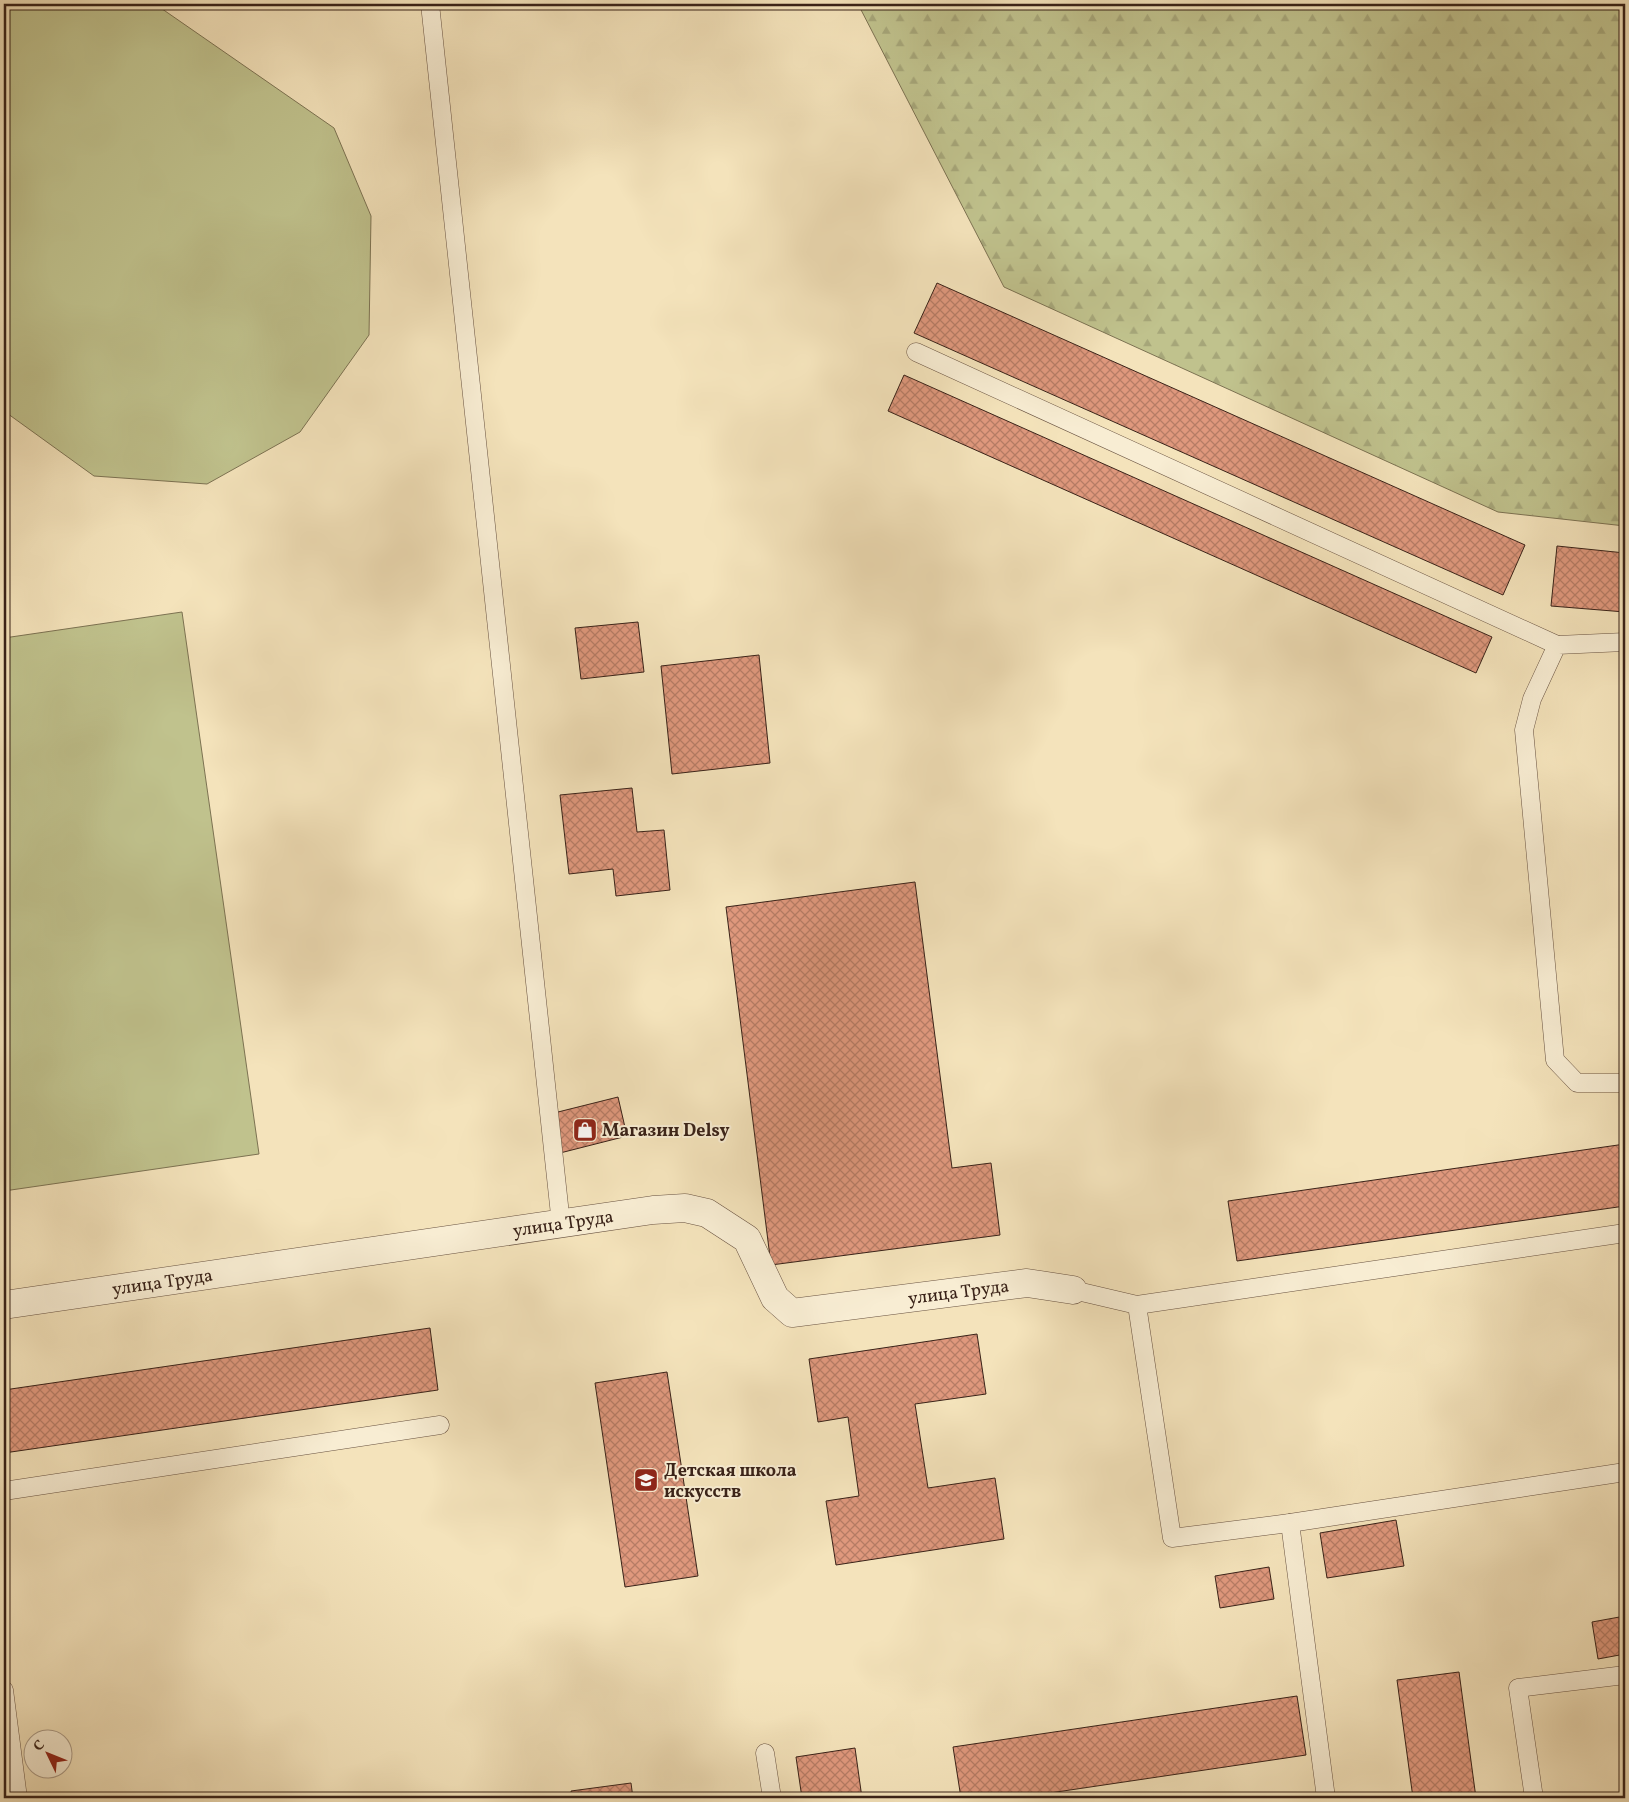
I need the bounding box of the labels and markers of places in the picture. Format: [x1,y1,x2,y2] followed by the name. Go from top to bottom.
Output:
[572,1117,598,1143] shop icon: Магазин Delsy
[602,1119,730,1144] place label: Магазин Delsy
[664,1459,797,1505] place label: Детская школа искусств
[633,1467,659,1493] school or university icon: Детская школа искусств

